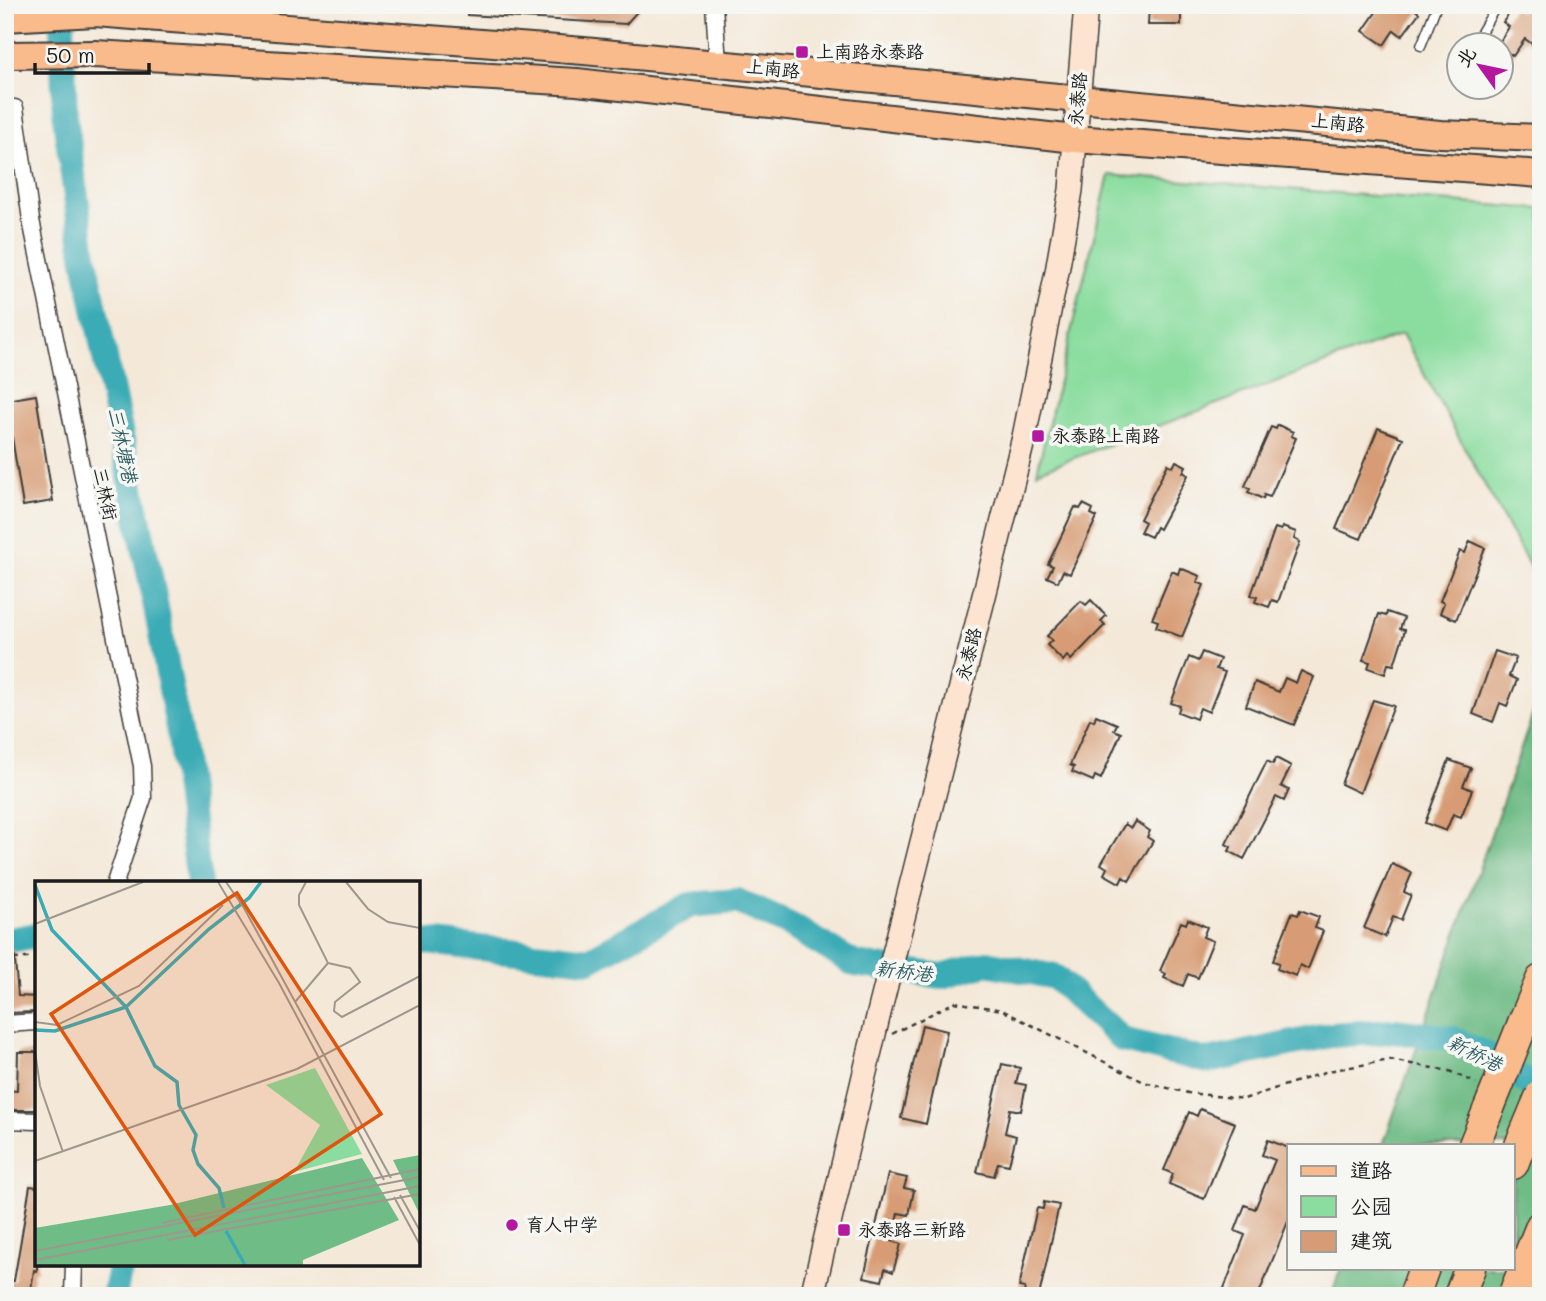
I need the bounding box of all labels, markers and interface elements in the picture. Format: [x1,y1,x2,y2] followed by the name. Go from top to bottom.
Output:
[35,32,149,76] scale bar
[1444,32,1514,102] north arrow
[816,39,924,63] place label: 上南路永泰路
[46,41,95,68] text: 50 m
[1450,42,1481,71] text: 北
[794,44,810,60] marker: 上南路永泰路
[745,53,801,83] street label: 上南路
[1063,71,1091,127] street label: 永泰路
[1310,107,1366,137] street label: 上南路
[103,405,144,487] water label: 三林塘港
[1052,423,1160,447] place label: 永泰路上南路
[1030,428,1046,444] marker: 永泰路上南路
[89,465,123,523] street label: 三林街
[950,625,986,683] street label: 永泰路
[35,881,420,1266] inset map
[874,955,936,987] water label: 新桥港
[1444,1029,1508,1077] water label: 新桥港
[1287,1144,1514,1270] legend
[1350,1156,1392,1183] text: 道路
[1350,1192,1392,1219] text: 公园
[526,1212,598,1236] place label: 育人中学
[504,1217,520,1233] marker: 育人中学
[858,1217,966,1241] place label: 永泰路三新路
[836,1222,852,1238] marker: 永泰路三新路
[1350,1226,1392,1253] text: 建筑

